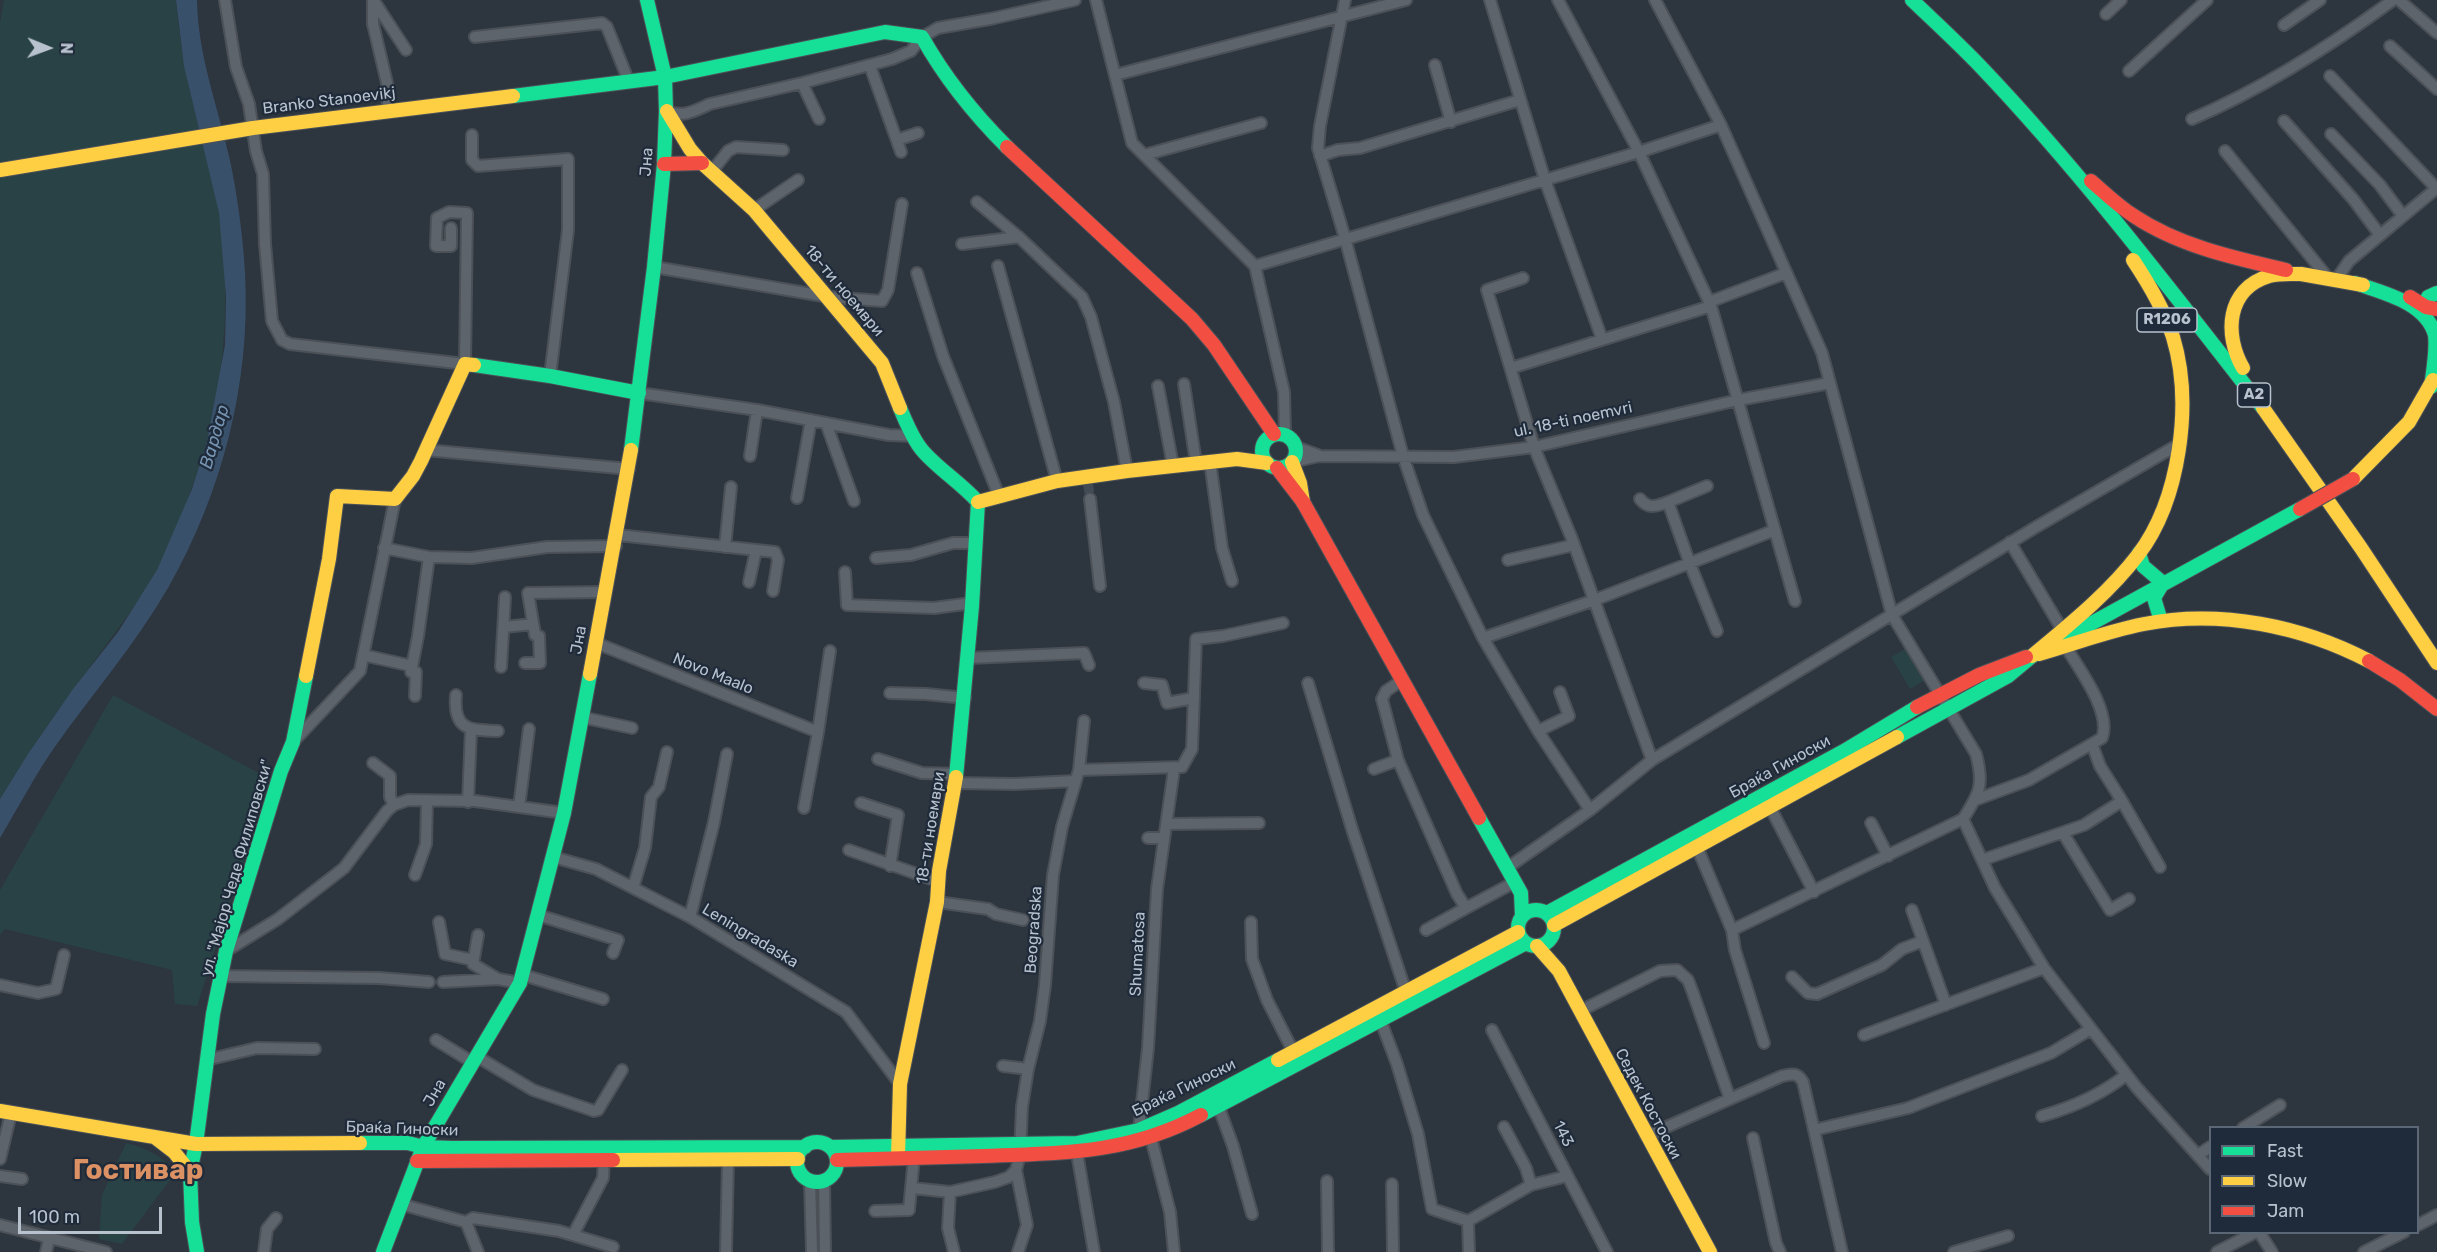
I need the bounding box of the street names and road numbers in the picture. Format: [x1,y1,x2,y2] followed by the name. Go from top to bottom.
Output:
[261,83,397,119] street label: Branko Stanoevikj
[636,147,658,177] street label: Јна
[800,241,888,341] street label: 18-ти ноември
[2137,308,2197,332] road number: R1206
[2238,383,2270,407] road number: A2
[1512,398,1634,442] street label: ul. 18-ti noemvri
[567,624,591,656] street label: Јна
[670,649,756,699] street label: Novo Maalo
[1726,731,1834,803] street label: Браќа Гиноски
[197,757,277,979] street label: ул. "Мајор Чеде Филиповски"
[913,770,949,886] street label: 18-ти ноември
[1021,886,1047,974] street label: Beogradska
[698,900,802,972] street label: Leningradaska
[1126,911,1150,997] street label: Shumatosa
[1611,1045,1685,1163] street label: Седек Костоски
[1129,1055,1239,1121] street label: Браќа Гиноски
[420,1076,450,1110] street label: Јна
[345,1117,459,1141] street label: Браќа Гиноски
[1548,1118,1578,1150] street label: 143

